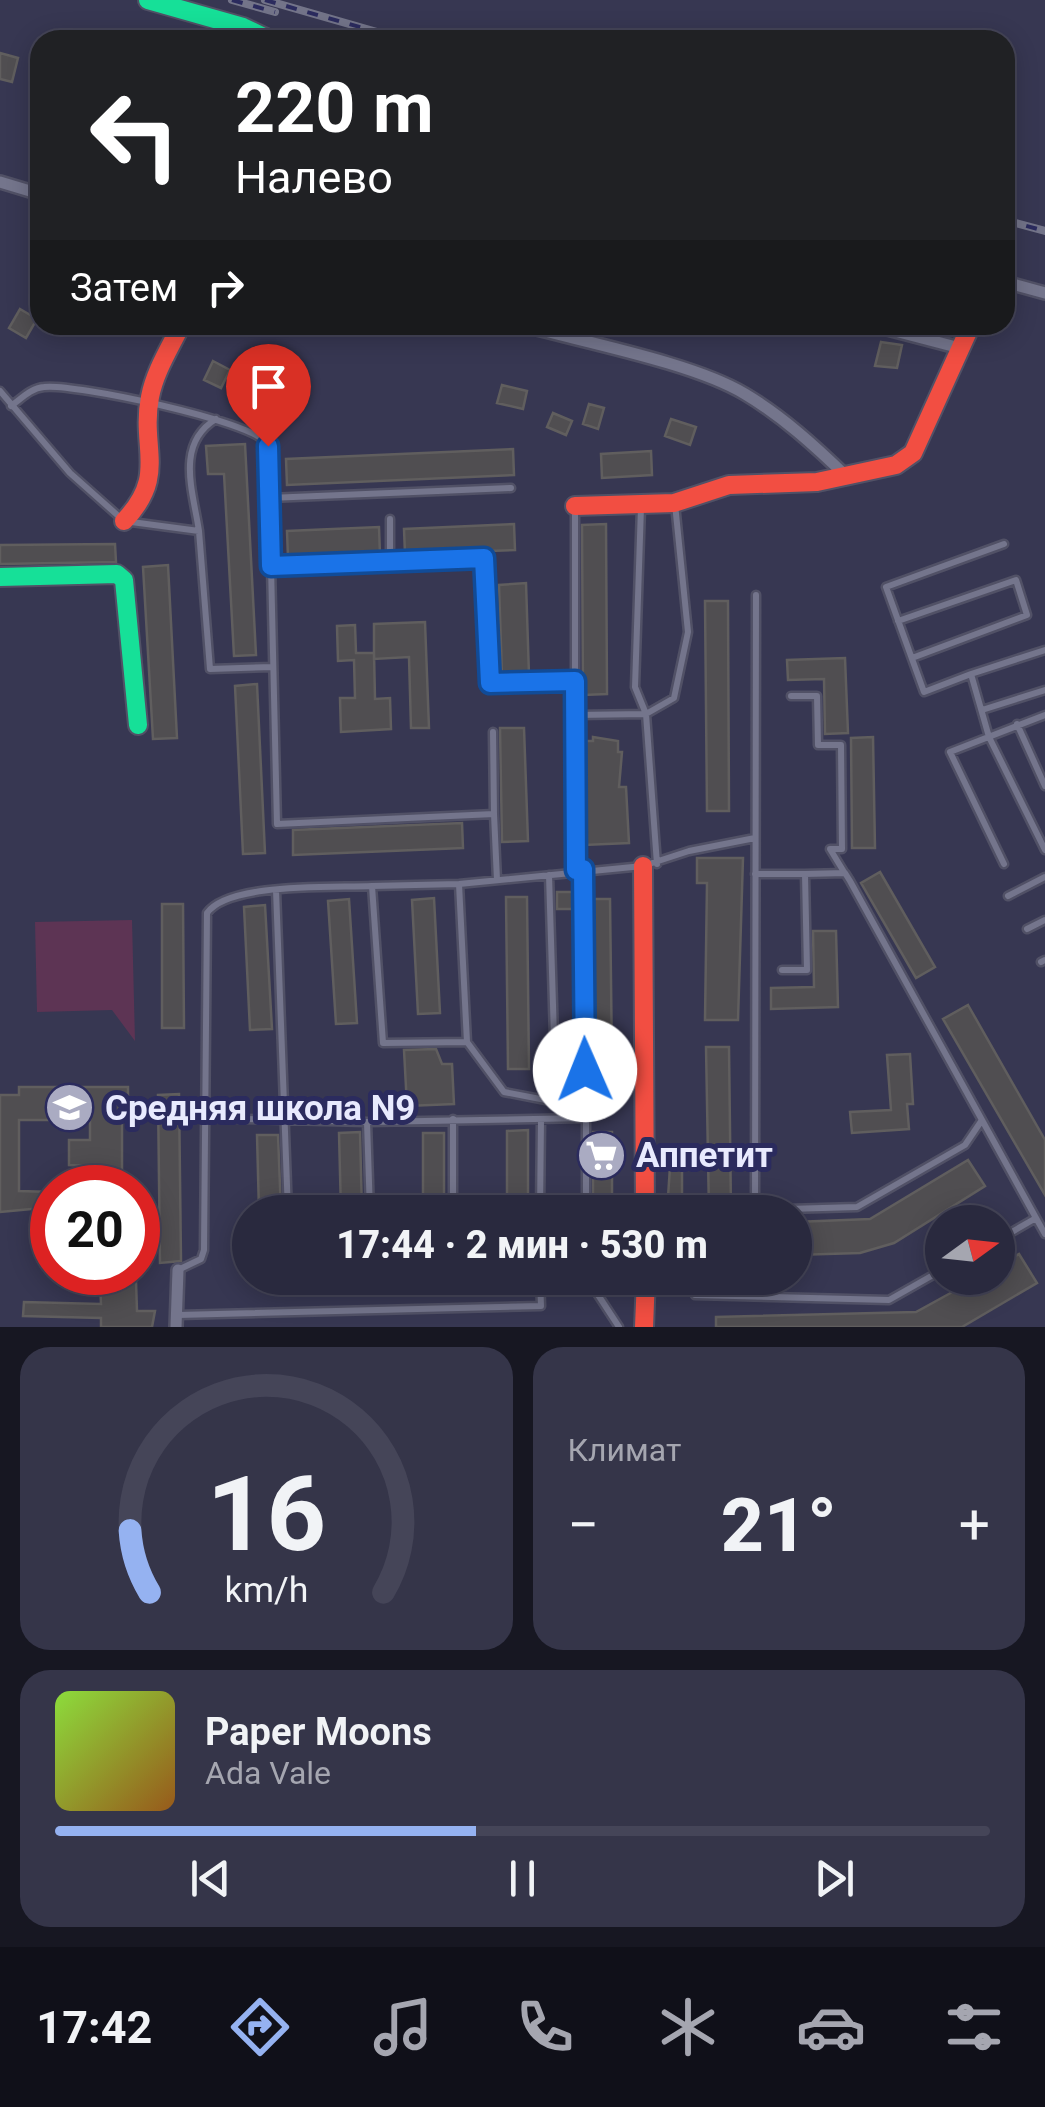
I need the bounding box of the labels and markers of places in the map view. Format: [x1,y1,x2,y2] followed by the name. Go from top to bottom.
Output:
[226,344,311,447] pin
[44,1082,96,1134] school or university icon: Средняя школа N9
[105,1088,415,1129] place label: Средняя школа N9
[575,1129,627,1181] supermarket icon: Аппетит
[636,1135,773,1176] place label: Аппетит

